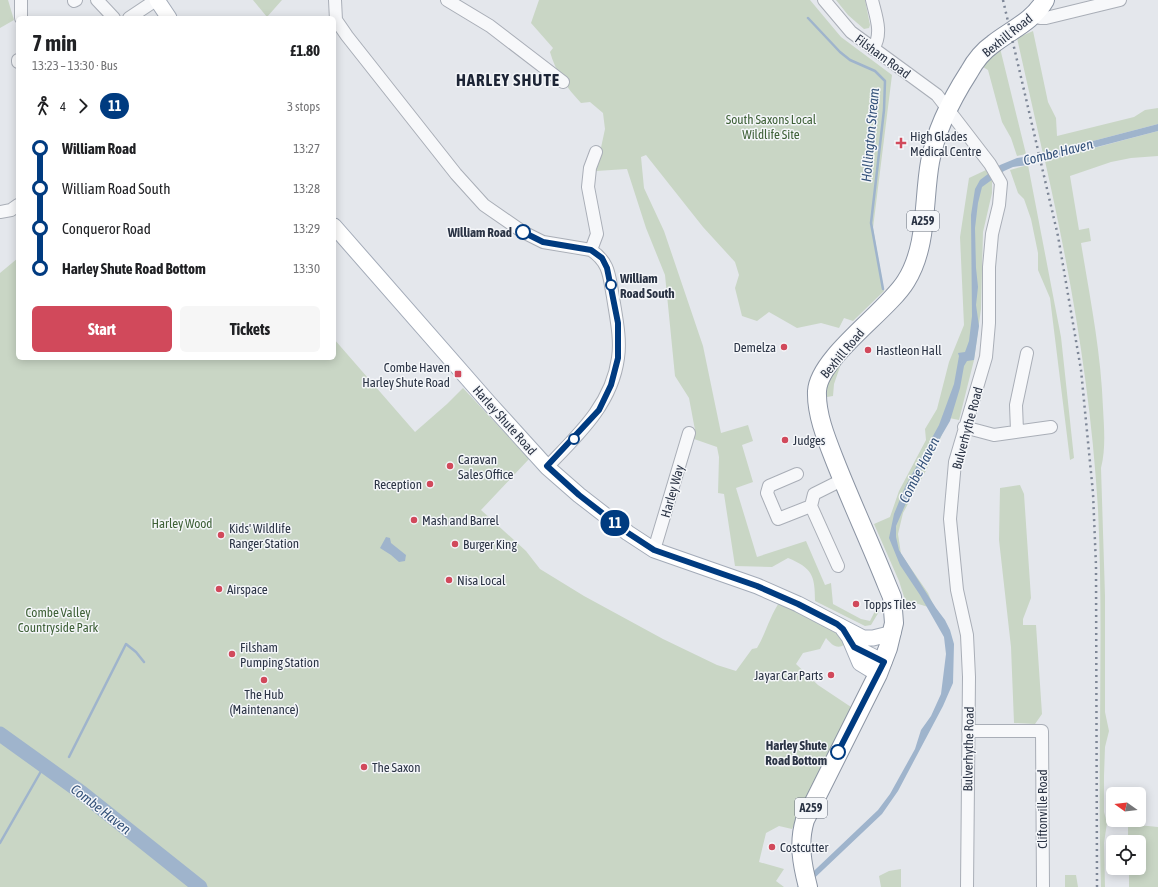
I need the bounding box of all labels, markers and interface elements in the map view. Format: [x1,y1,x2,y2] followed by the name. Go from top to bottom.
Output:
[979,11,1035,60] street label: Bexhill Road
[32,30,77,56] text: 7 min
[852,31,913,81] street label: Filsham Road
[290,42,320,59] text: £1.80
[32,58,118,73] text: 13:23 – 13:30 · Bus
[456,70,560,90] district label: HARLEY SHUTE
[858,87,882,183] water label: Hollington Stream
[32,95,54,117] icon: walk
[72,95,94,117] icon: forward
[108,98,121,114] text: 11
[60,99,66,114] text: 4
[287,99,320,114] text: 3 stops
[726,112,817,142] park label: South Saxons Local Wildlife Site
[910,129,981,159] place label: High Glades Medical Centre
[1021,136,1095,168] water label: Combe Haven
[895,137,907,149] marker: High Glades Medical Centre
[62,140,136,157] text: William Road
[293,141,320,156] text: 13:27
[62,180,170,197] text: William Road South
[293,181,320,196] text: 13:28
[907,211,939,231] road number: A259
[62,220,151,237] text: Conqueror Road
[293,221,320,236] text: 13:29
[515,224,531,240] marker: William Road
[447,225,512,240] place label: William Road
[62,260,206,277] text: Harley Shute Road Bottom
[293,261,320,276] text: 13:30
[619,271,675,301] place label: William Road South
[605,279,617,291] marker: William Road South
[32,306,172,352] button: Start
[180,306,320,352] button: Tickets
[817,326,867,381] street label: Bexhill Road
[733,340,776,355] place label: Demelza
[779,342,789,352] marker: Demelza
[876,343,942,358] place label: Hastleon Hall
[863,345,873,355] marker: Hastleon Hall
[362,360,450,390] place label: Combe Haven Harley Shute Road
[453,369,463,379] marker: Combe Haven Harley Shute Road
[470,383,540,458] street label: Harley Shute Road
[949,385,986,471] street label: Bulverhythe Road
[568,433,580,445] unlabelled marker
[793,433,826,448] place label: Judges
[896,434,942,505] water label: Combe Haven
[780,435,790,445] marker: Judges
[458,452,514,482] place label: Caravan Sales Office
[445,461,455,471] marker: Caravan Sales Office
[658,462,687,519] street label: Harley Way
[374,477,422,492] place label: Reception
[425,479,435,489] marker: Reception
[597,510,633,536] line badge: 11
[422,513,500,528] place label: Mash and Barrel
[409,515,419,525] marker: Mash and Barrel
[608,515,622,531] text: 11
[151,516,213,531] park label: Harley Wood
[229,521,299,551] place label: Kids' Wildlife Ranger Station
[216,530,226,540] marker: Kids' Wildlife Ranger Station
[463,537,517,552] place label: Burger King
[450,539,460,549] marker: Burger King
[457,573,506,588] place label: Nisa Local
[444,575,454,585] marker: Nisa Local
[227,582,268,597] place label: Airspace
[214,584,224,594] marker: Airspace
[864,597,916,612] place label: Topps Tiles
[851,599,861,609] marker: Topps Tiles
[18,605,99,635] park label: Combe Valley Countryside Park
[240,640,319,670] place label: Filsham Pumping Station
[227,649,237,659] marker: Filsham Pumping Station
[754,668,823,683] place label: Jayar Car Parts
[826,670,836,680] marker: Jayar Car Parts
[259,675,269,685] marker: The Hub (Maintenance)
[229,687,299,717] place label: The Hub (Maintenance)
[960,706,977,792] street label: Bulverhythe Road
[765,738,827,768] place label: Harley Shute Road Bottom
[830,744,846,760] marker: Harley Shute Road Bottom
[372,760,420,775] place label: The Saxon
[359,762,369,772] marker: The Saxon
[1035,769,1050,849] street label: Cliftonville Road
[68,781,134,837] water label: Combe Haven
[1106,787,1146,827] north arrow
[1106,787,1146,875] map controls
[795,798,827,818] road number: A259
[1106,835,1146,875] button: locate
[780,840,829,855] place label: Costcutter
[767,842,777,852] marker: Costcutter

